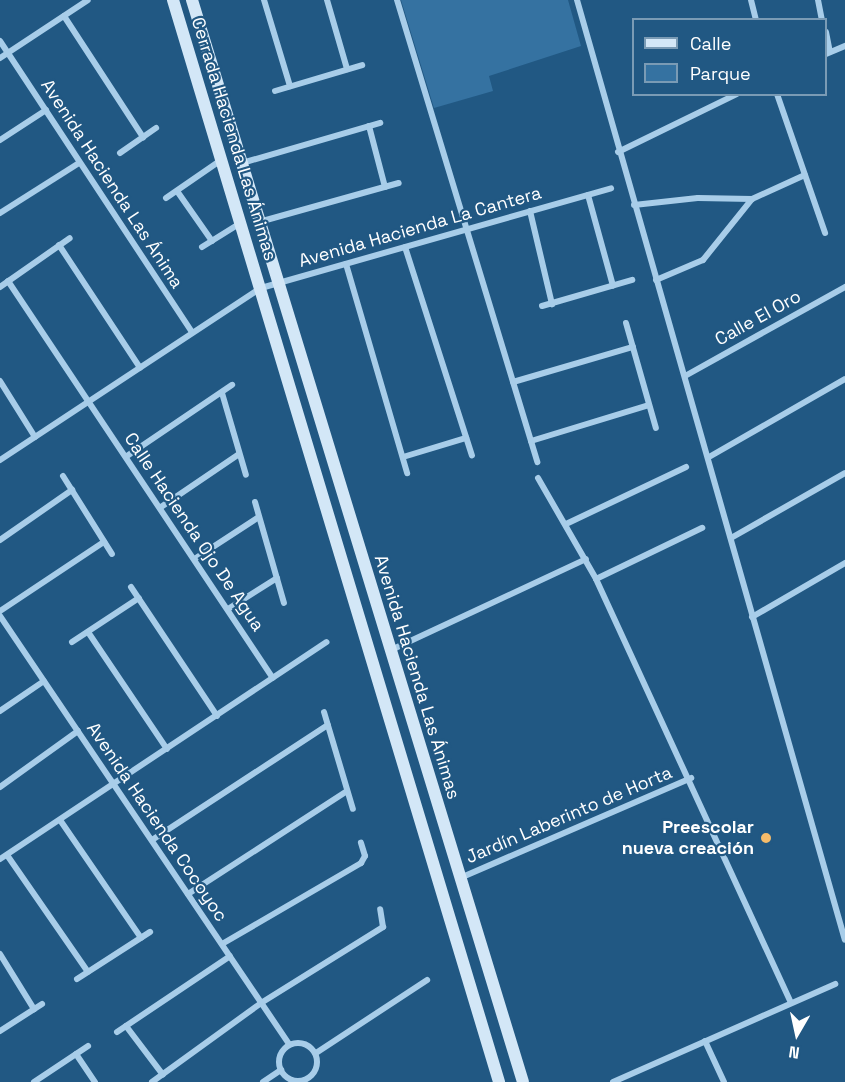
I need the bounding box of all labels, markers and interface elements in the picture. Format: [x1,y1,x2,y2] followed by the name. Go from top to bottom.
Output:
[187,15,281,263] street label: Cerrada Hacienda Las Ánimas
[632,18,827,96] legend
[690,32,731,55] text: Calle
[690,62,751,85] text: Parque
[36,75,188,293] street label: Avenida Hacienda Las Ánima
[296,182,544,272] street label: Avenida Hacienda La Cantera
[711,286,805,350] street label: Calle El Oro
[119,429,269,635] street label: Calle Hacienda Ojo De Agua
[369,552,465,802] street label: Avenida Hacienda Las Ánimas
[82,718,232,926] street label: Avenida Hacienda Cocoyoc
[463,762,675,868] street label: Jardín Laberinto de Horta
[622,817,754,860] place label: Preescolar nueva creación
[759,831,773,845] marker: Preescolar nueva creación
[767,1004,827,1064] north arrow
[787,1041,801,1063] text: N

